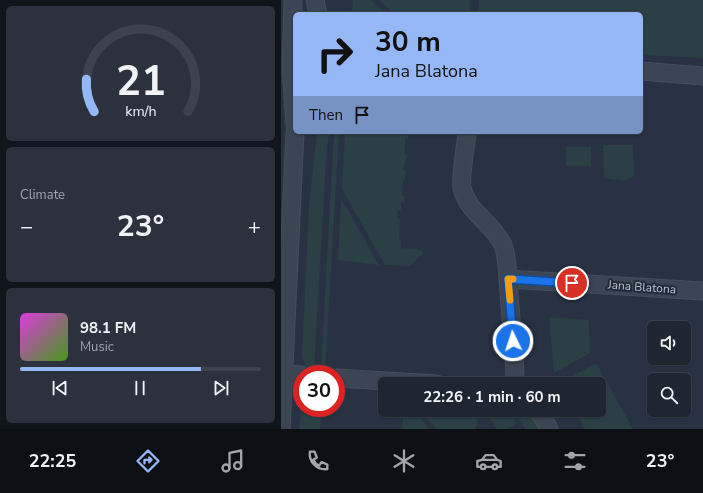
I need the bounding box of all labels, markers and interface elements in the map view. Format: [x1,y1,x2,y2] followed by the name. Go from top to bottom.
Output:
[375,23,441,61] text: 30 m
[309,28,361,80] icon: right
[116,52,165,109] text: 21
[375,59,478,83] text: Jana Blatona
[125,101,156,120] text: km/h
[351,104,373,126] icon: arrive
[309,105,343,125] text: Then
[20,186,65,204] text: Climate
[117,206,164,247] text: 23°
[20,212,33,242] text: −
[248,212,261,242] text: +
[555,266,589,300] pin
[561,272,583,294] icon: arrive
[606,277,677,297] street label: Jana Blatona
[80,318,136,338] text: 98.1 FM
[492,320,534,362] position arrow
[647,321,691,417] map controls
[647,321,691,365] button: sound
[80,338,114,356] text: Music
[293,365,345,417] speed limit sign: 30
[647,373,691,417] button: search
[49,377,71,399] icon: previous
[129,377,151,399] icon: pause
[210,377,232,399] icon: next
[423,387,561,407] text: 22:26 · 1 min · 60 m
[134,447,162,475] icon: directions
[219,447,247,475] icon: music
[304,447,332,475] icon: phone
[390,447,418,475] icon: climate
[475,447,503,475] icon: car
[561,447,589,475] icon: filters
[29,449,76,473] text: 22:25
[646,449,674,473] text: 23°

